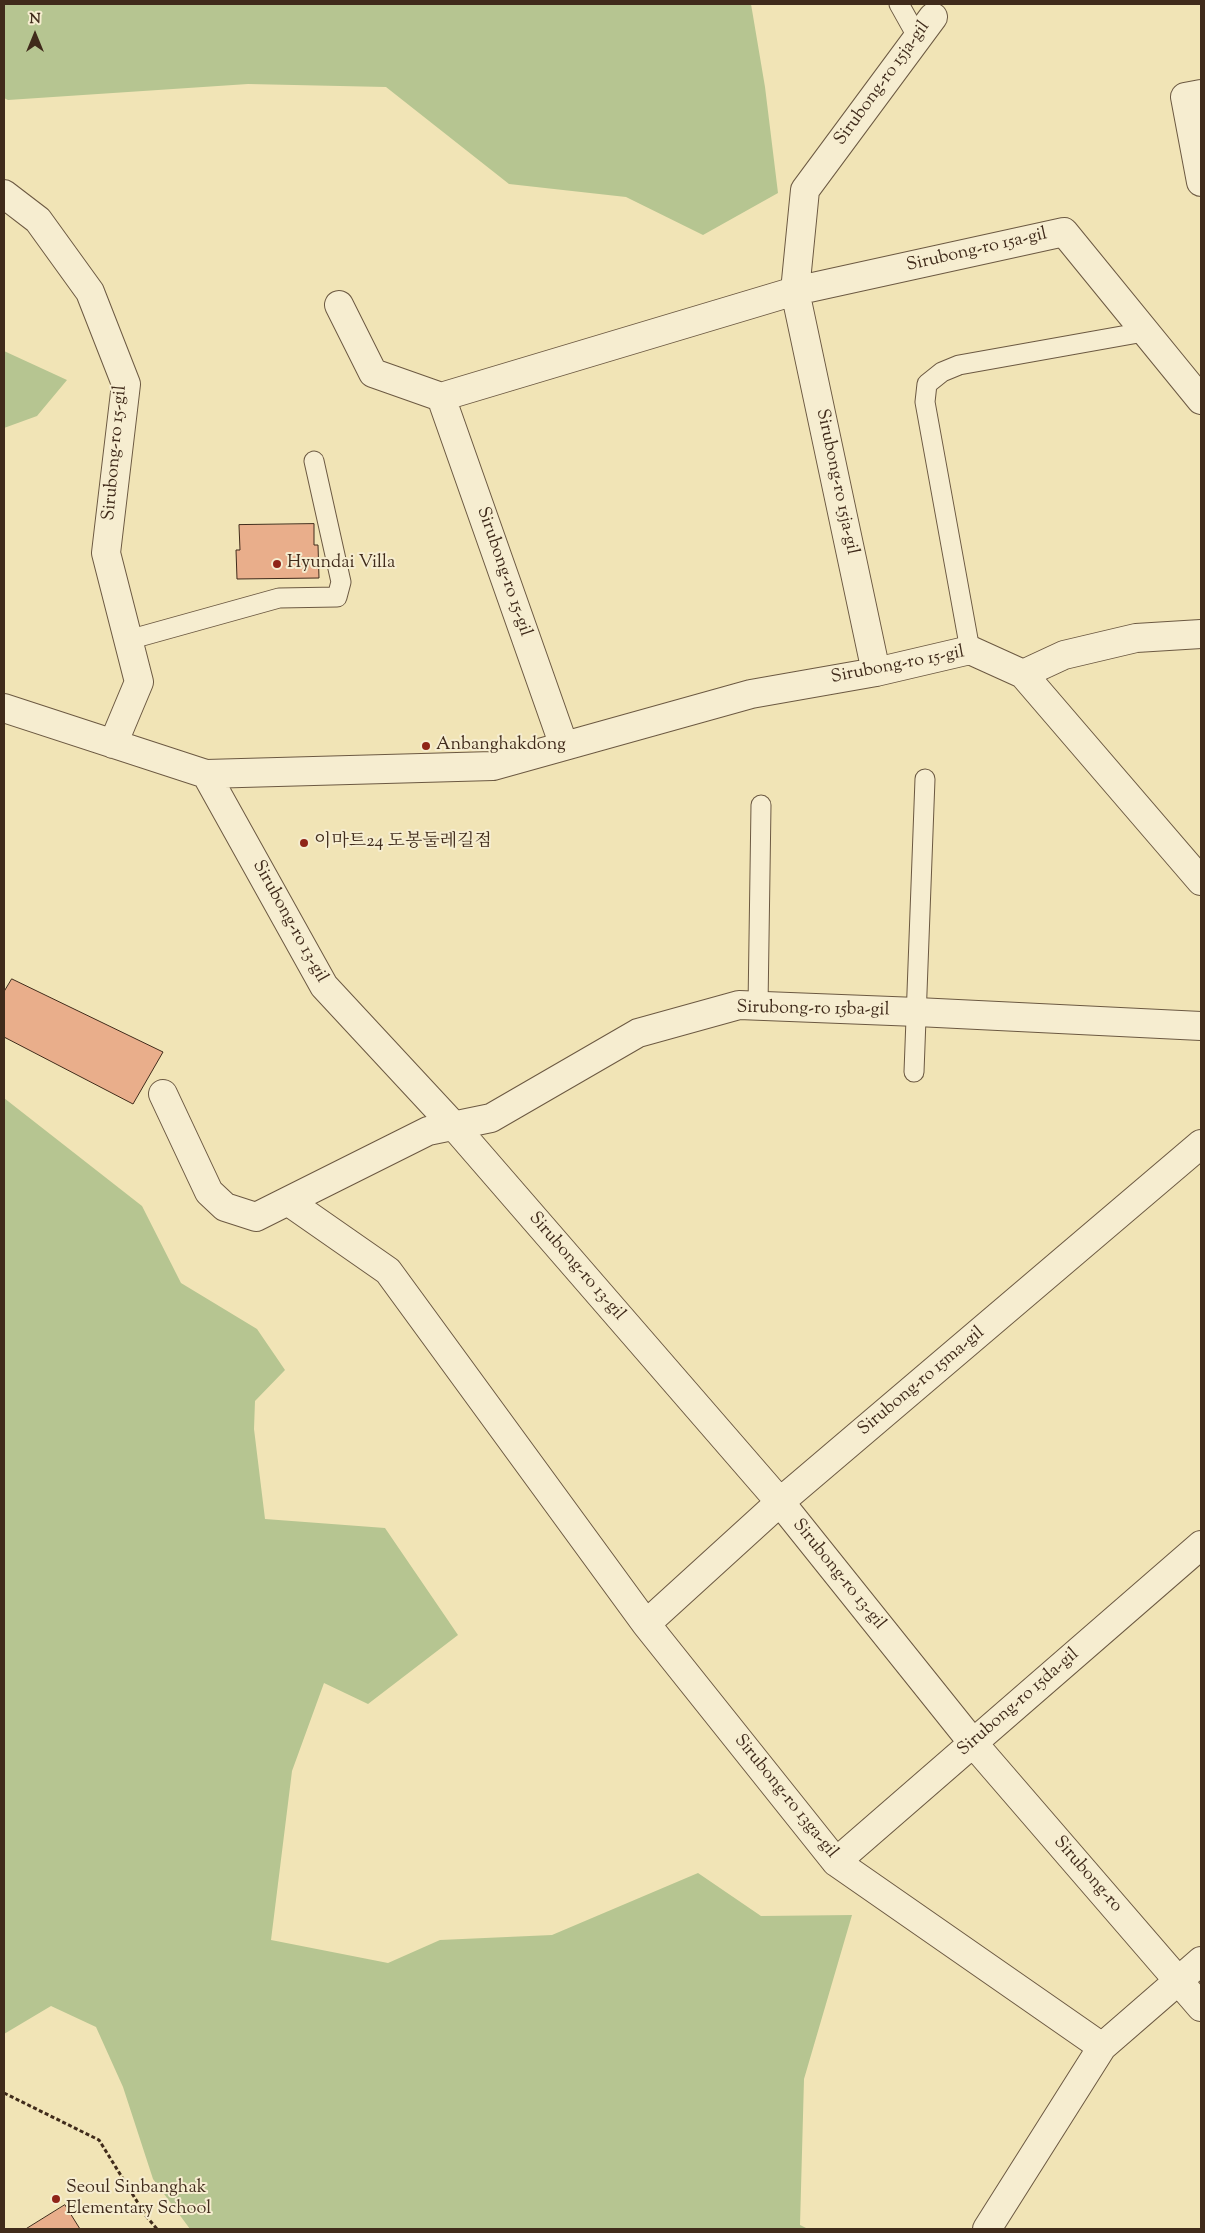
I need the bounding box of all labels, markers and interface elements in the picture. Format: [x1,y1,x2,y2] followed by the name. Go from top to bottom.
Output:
[10,10,60,60] north arrow
[29,10,41,30] text: N
[831,18,935,150] street label: Sirubong-ro 15ja-gil
[905,224,1049,278] street label: Sirubong-ro 15a-gil
[99,385,133,521] street label: Sirubong-ro 15-gil
[810,407,862,557] street label: Sirubong-ro 15ja-gil
[471,504,535,640] street label: Sirubong-ro 15-gil
[287,553,395,575] place label: Hyundai Villa
[271,558,283,570] marker: Hyundai Villa
[829,642,967,690] street label: Sirubong-ro 15-gil
[436,735,566,757] place label: Anbanghakdong
[420,740,432,752] marker: Anbanghakdong
[314,832,492,854] place label: 이마트24 도봉둘레길점
[298,837,310,849] marker: 이마트24 도봉둘레길점
[247,857,331,987] street label: Sirubong-ro 13-gil
[736,998,890,1022] street label: Sirubong-ro 15ba-gil
[523,1208,629,1326] street label: Sirubong-ro 13-gil
[854,1323,990,1441] street label: Sirubong-ro 15ma-gil
[787,1515,889,1635] street label: Sirubong-ro 13-gil
[954,1644,1084,1762] street label: Sirubong-ro 15da-gil
[728,1731,842,1863] street label: Sirubong-ro 13ga-gil
[1048,1832,1126,1918] street label: Sirubong-ro
[66,2178,211,2220] place label: Seoul Sinbanghak Elementary School
[50,2193,62,2205] marker: Seoul Sinbanghak Elementary School

